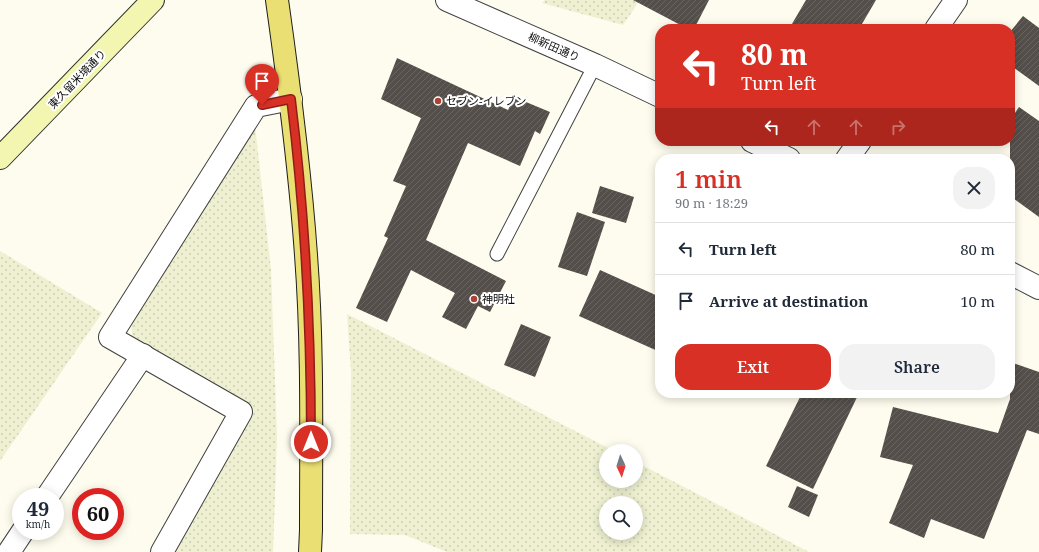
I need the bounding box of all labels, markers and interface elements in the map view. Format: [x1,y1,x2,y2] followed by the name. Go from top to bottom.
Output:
[526,29,582,65] street label: 柳新田通り
[741,35,808,73] text: 80 m
[675,40,727,92] icon: left
[45,46,109,112] street label: 東久留米境通り
[245,64,279,105] pin
[251,70,273,92] icon: arrive
[741,71,816,95] text: Turn left
[446,93,526,108] place label: セブン-イレブン
[433,96,443,106] marker: セブン-イレブン
[761,116,783,138] icon: left
[803,116,825,138] icon: ahead
[845,116,867,138] icon: ahead
[887,116,909,138] icon: right
[675,162,742,195] text: 1 min
[953,167,995,209] button: close
[675,194,748,212] text: 90 m · 18:29
[675,238,697,260] icon: left
[709,239,777,259] text: Turn left
[960,239,995,259] text: 80 m
[675,290,697,312] icon: arrive
[482,291,515,306] place label: 神明社
[709,291,868,311] text: Arrive at destination
[960,291,995,311] text: 10 m
[469,294,479,304] marker: 神明社
[675,344,831,390] button: Exit
[839,344,995,390] button: Share
[290,421,332,463] position arrow
[599,444,643,488] north arrow
[599,444,643,540] map controls
[72,488,124,540] speed limit sign: 60
[27,495,49,522] text: 49
[599,496,643,540] button: search
[26,517,50,531] text: km/h

